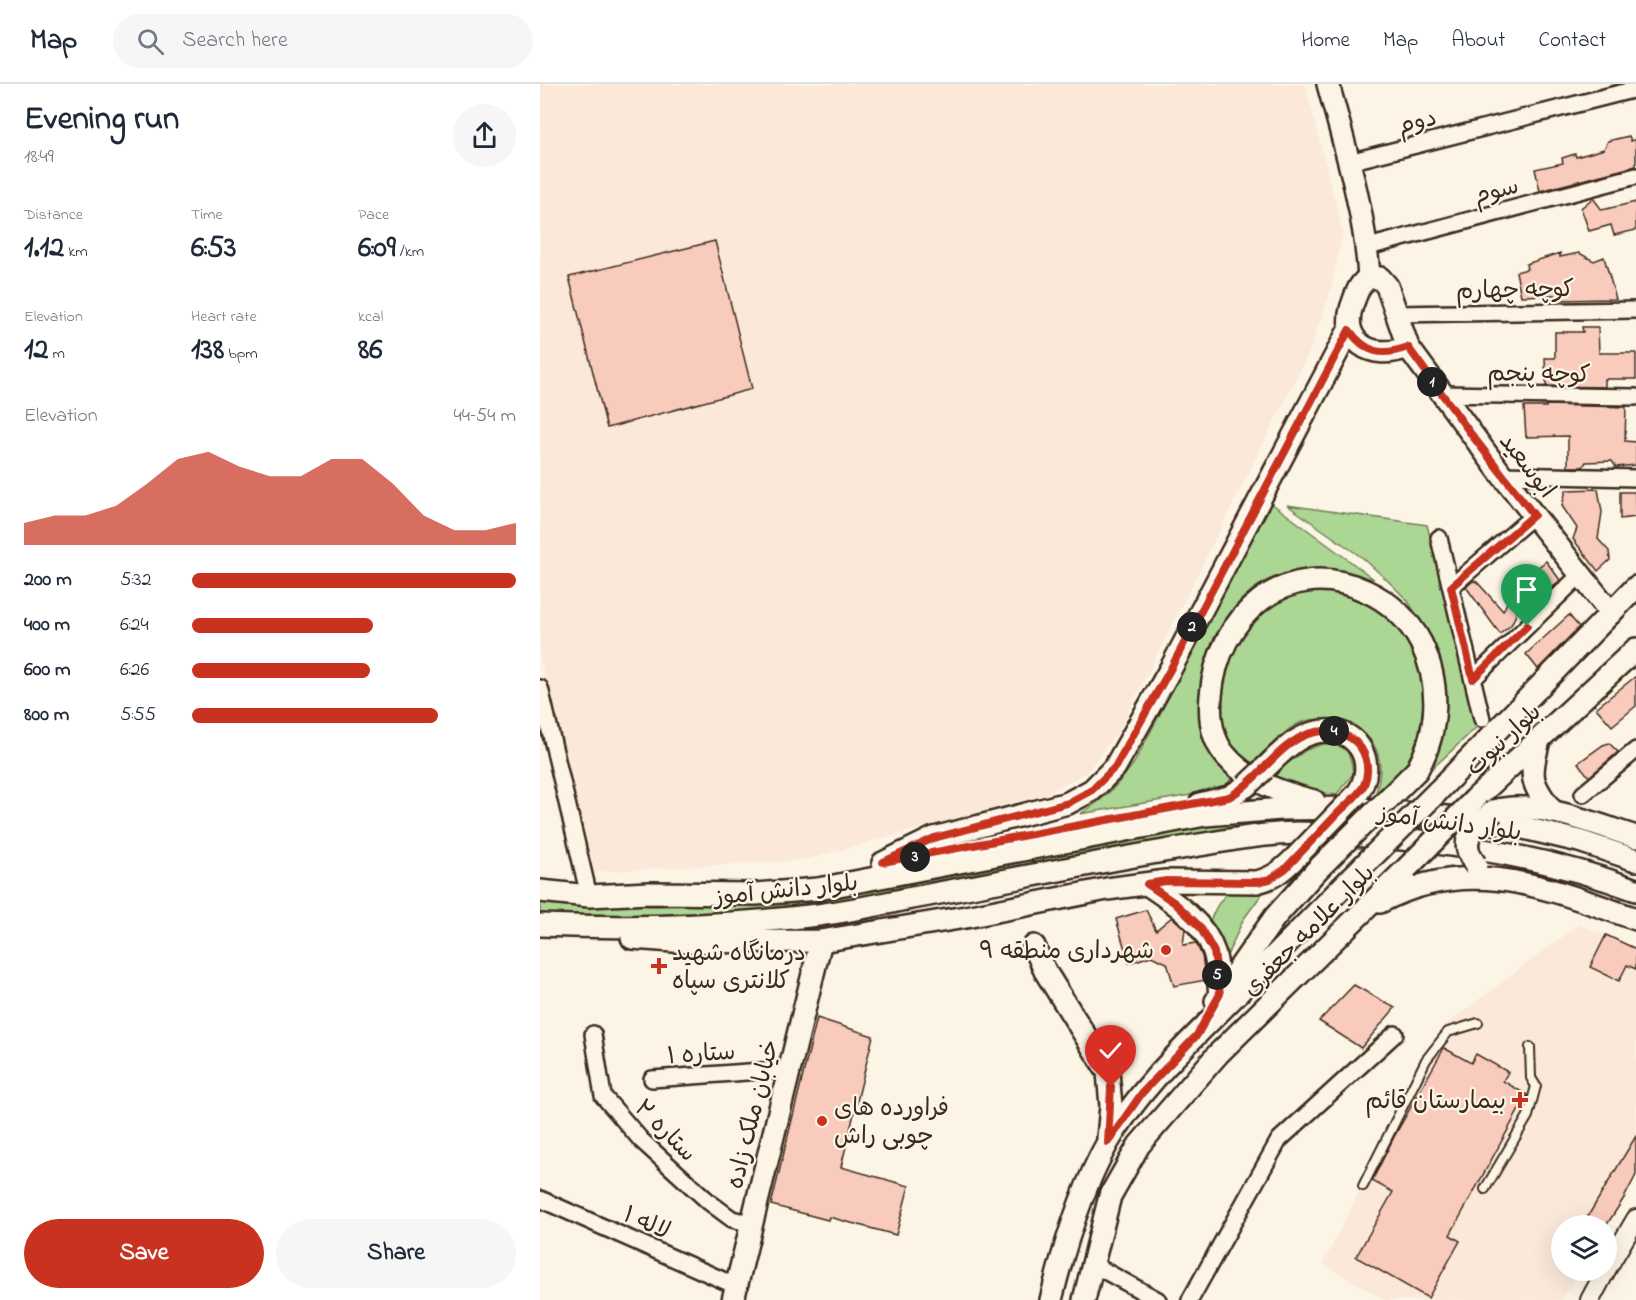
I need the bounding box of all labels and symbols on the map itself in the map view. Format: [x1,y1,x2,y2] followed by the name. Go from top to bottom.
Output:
[1394,102,1441,145] street label: دوم
[1470,170,1523,215] street label: سوم
[1456,273,1574,310] street label: کوچه چهارم
[1487,357,1591,394] street label: کوچه پنجم
[1417,367,1447,397] pin: 1
[1489,426,1563,507] street label: ابوسعید
[1501,564,1552,626] pin
[1177,612,1207,642] pin: 2
[1459,696,1551,785] street label: بلوار نبوت
[1319,716,1349,746] pin: 4
[1374,797,1524,852] street label: بلوار دانش آموز
[900,842,930,872] pin: 3
[1235,857,1384,1006] street label: بلوار علامه جعفری
[711,867,860,917] street label: بلوار دانش آموز
[979,935,1154,970] place label: شهرداری منطقه ۹
[672,937,806,1000] place label: درمانگاه شهید کلانتری سپاه
[1159,943,1173,957] marker: شهرداری منطقه ۹
[650,957,668,975] marker: درمانگاه شهید کلانتری سپاه
[1202,960,1232,990] pin: 5
[1085,1025,1136,1087] pin
[666,1036,737,1075] street label: ستاره ۱
[719,1036,790,1193] street label: خیابان ملک زاده
[1365,1085,1506,1120] place label: بیمارستان قائم
[1511,1091,1529,1109] marker: بیمارستان قائم
[834,1092,949,1155] place label: فراورده های چوبی راش
[625,1093,703,1171] street label: ستاره ۲
[815,1114,829,1128] marker: فراورده های چوبی راش
[617,1198,675,1250] street label: لاله ۱

